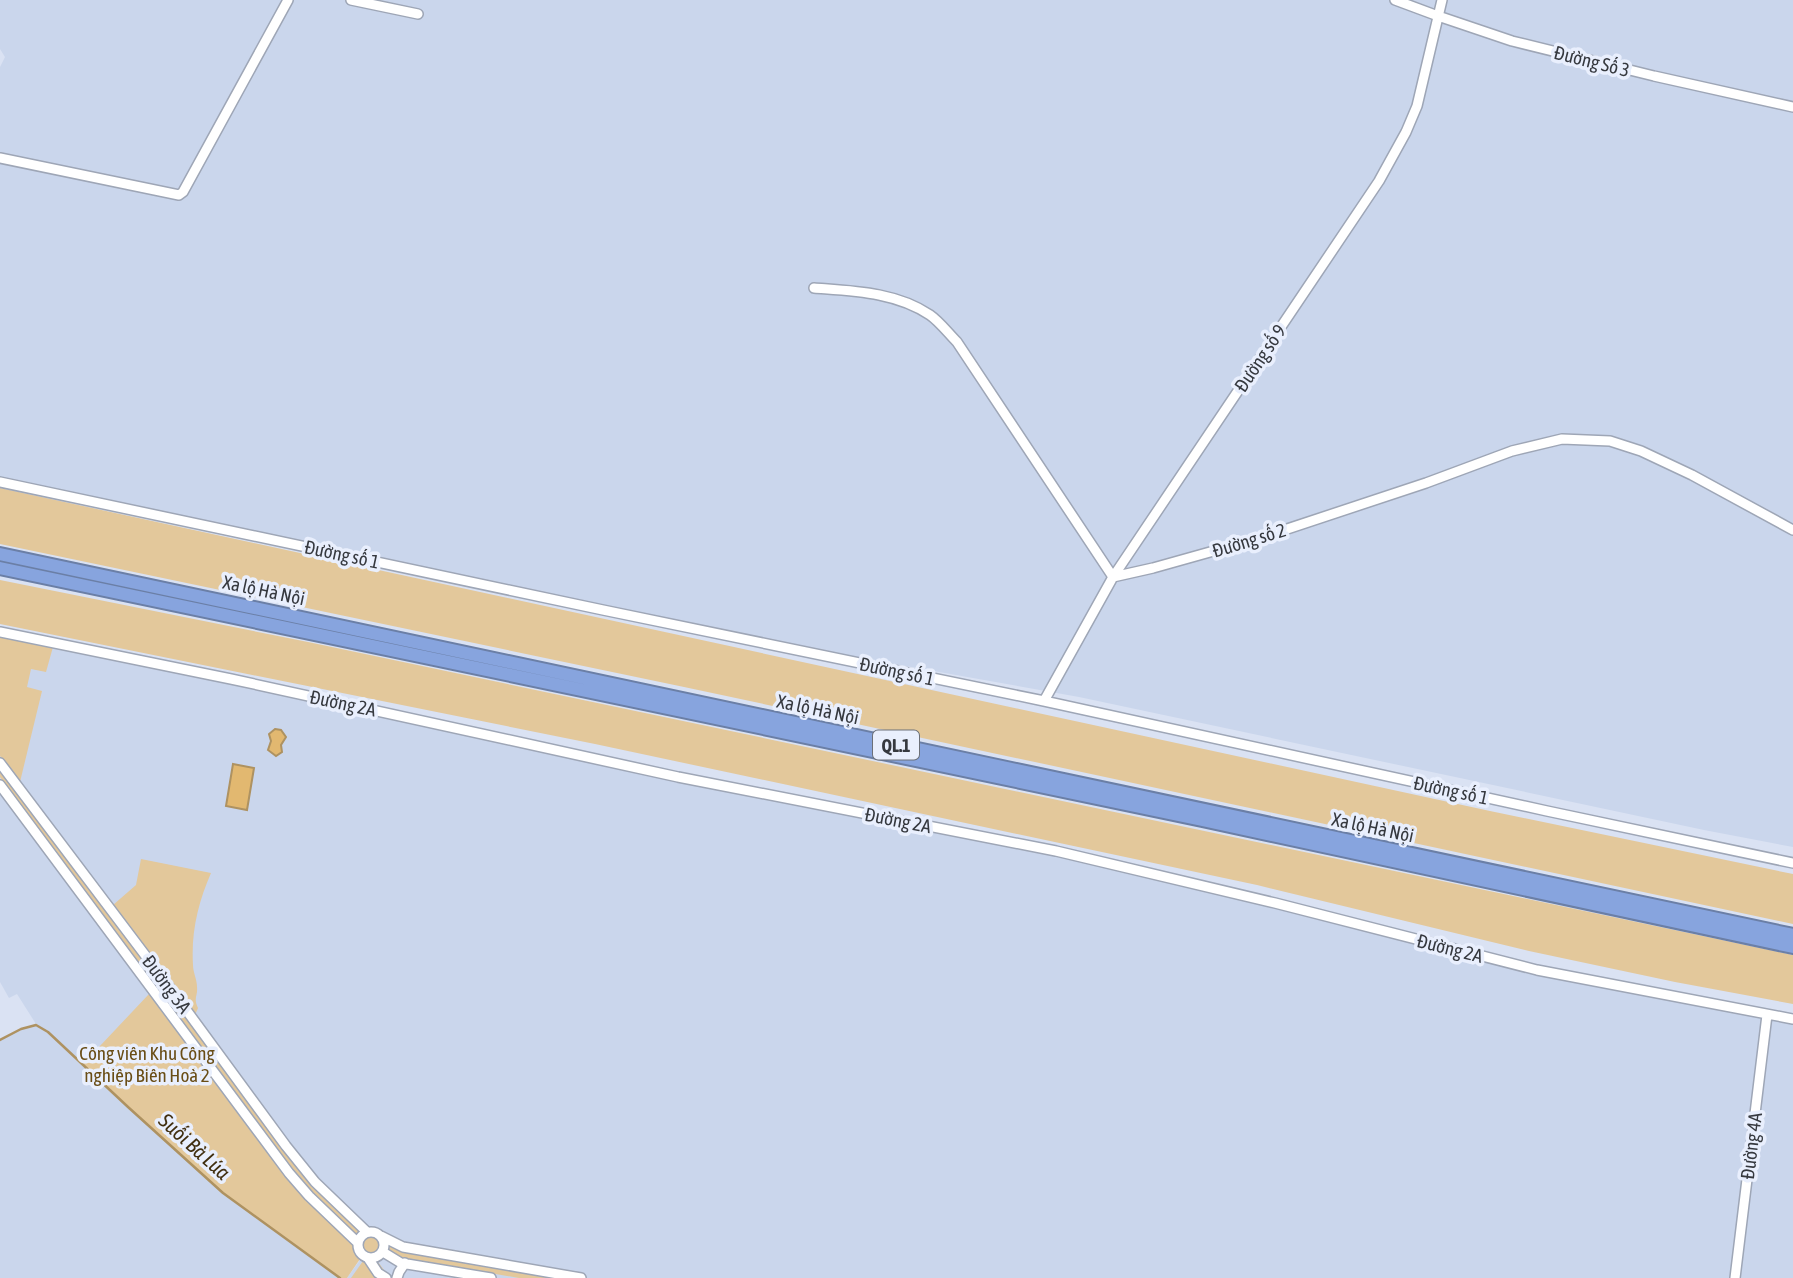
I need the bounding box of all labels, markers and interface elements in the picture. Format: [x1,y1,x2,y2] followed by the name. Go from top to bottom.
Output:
[1552,41,1632,81] street label: Đường Số 3
[1230,320,1290,396] street label: Đường số 9
[1209,518,1289,562] street label: Đường số 2
[303,535,381,573] street label: Đường số 1
[221,571,307,609] street label: Xa lộ Hà Nội
[858,652,936,690] street label: Đường số 1
[308,685,379,721] street label: Đường 2A
[775,690,861,728] street label: Xa lộ Hà Nội
[873,730,919,760] road number: QL.1
[1412,771,1490,809] street label: Đường số 1
[863,803,934,837] street label: Đường 2A
[1330,808,1416,846] street label: Xa lộ Hà Nội
[1415,929,1486,967] street label: Đường 2A
[138,951,196,1018] street label: Đường 3A
[79,1042,215,1086] park label: Công viên Khu Công nghiệp Biên Hoà 2
[154,1107,236,1184] water label: Suối Bà Lúa
[1736,1111,1766,1181] street label: Đường 4A

